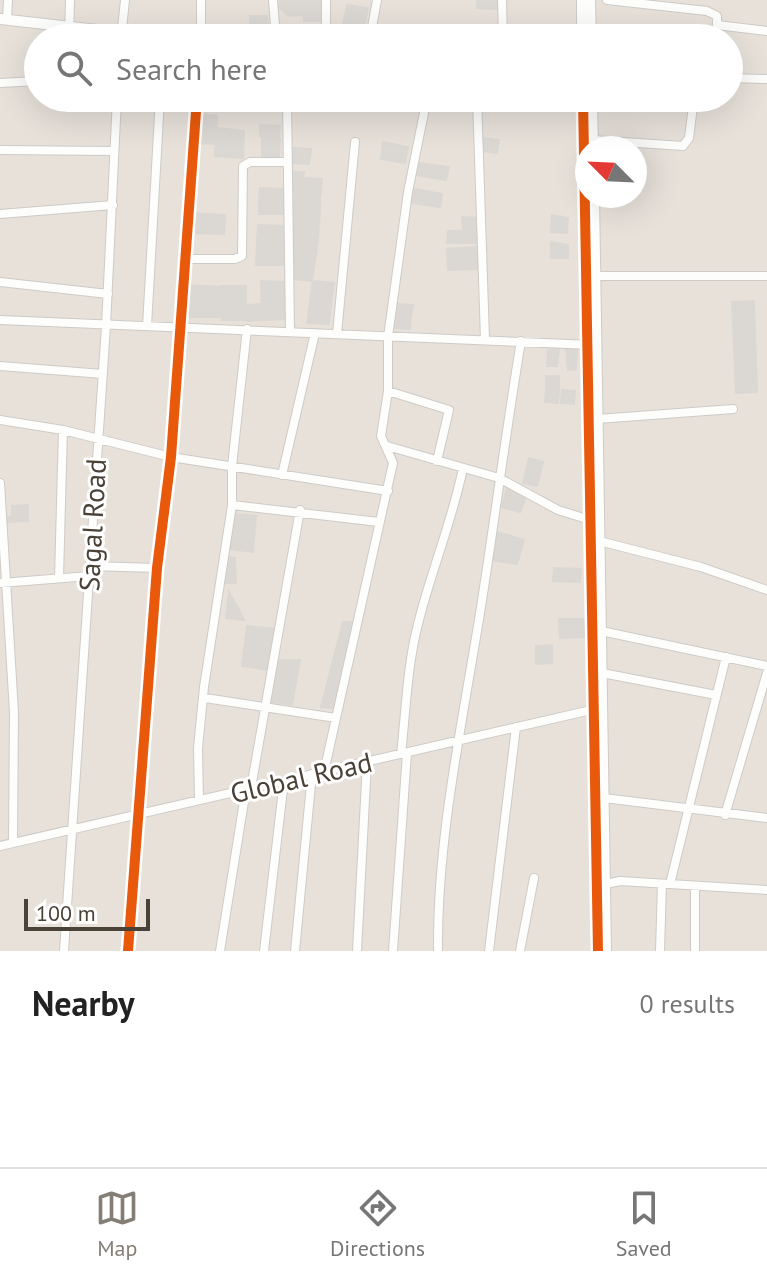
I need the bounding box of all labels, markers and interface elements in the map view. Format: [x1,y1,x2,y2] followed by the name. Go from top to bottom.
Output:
[24,24,743,112] search box
[52,46,96,90] icon: search
[116,49,267,88] text: Search here
[575,136,647,208] north arrow
[70,458,114,592] street label: Sagal Road
[227,743,375,811] street label: Global Road
[24,895,150,931] scale bar
[36,899,96,927] text: 100 m
[32,981,134,1025] text: Nearby
[640,987,735,1020] text: 0 results
[95,1186,139,1262] tab: Map
[330,1186,425,1262] tab: Directions
[616,1186,672,1262] tab: Saved

